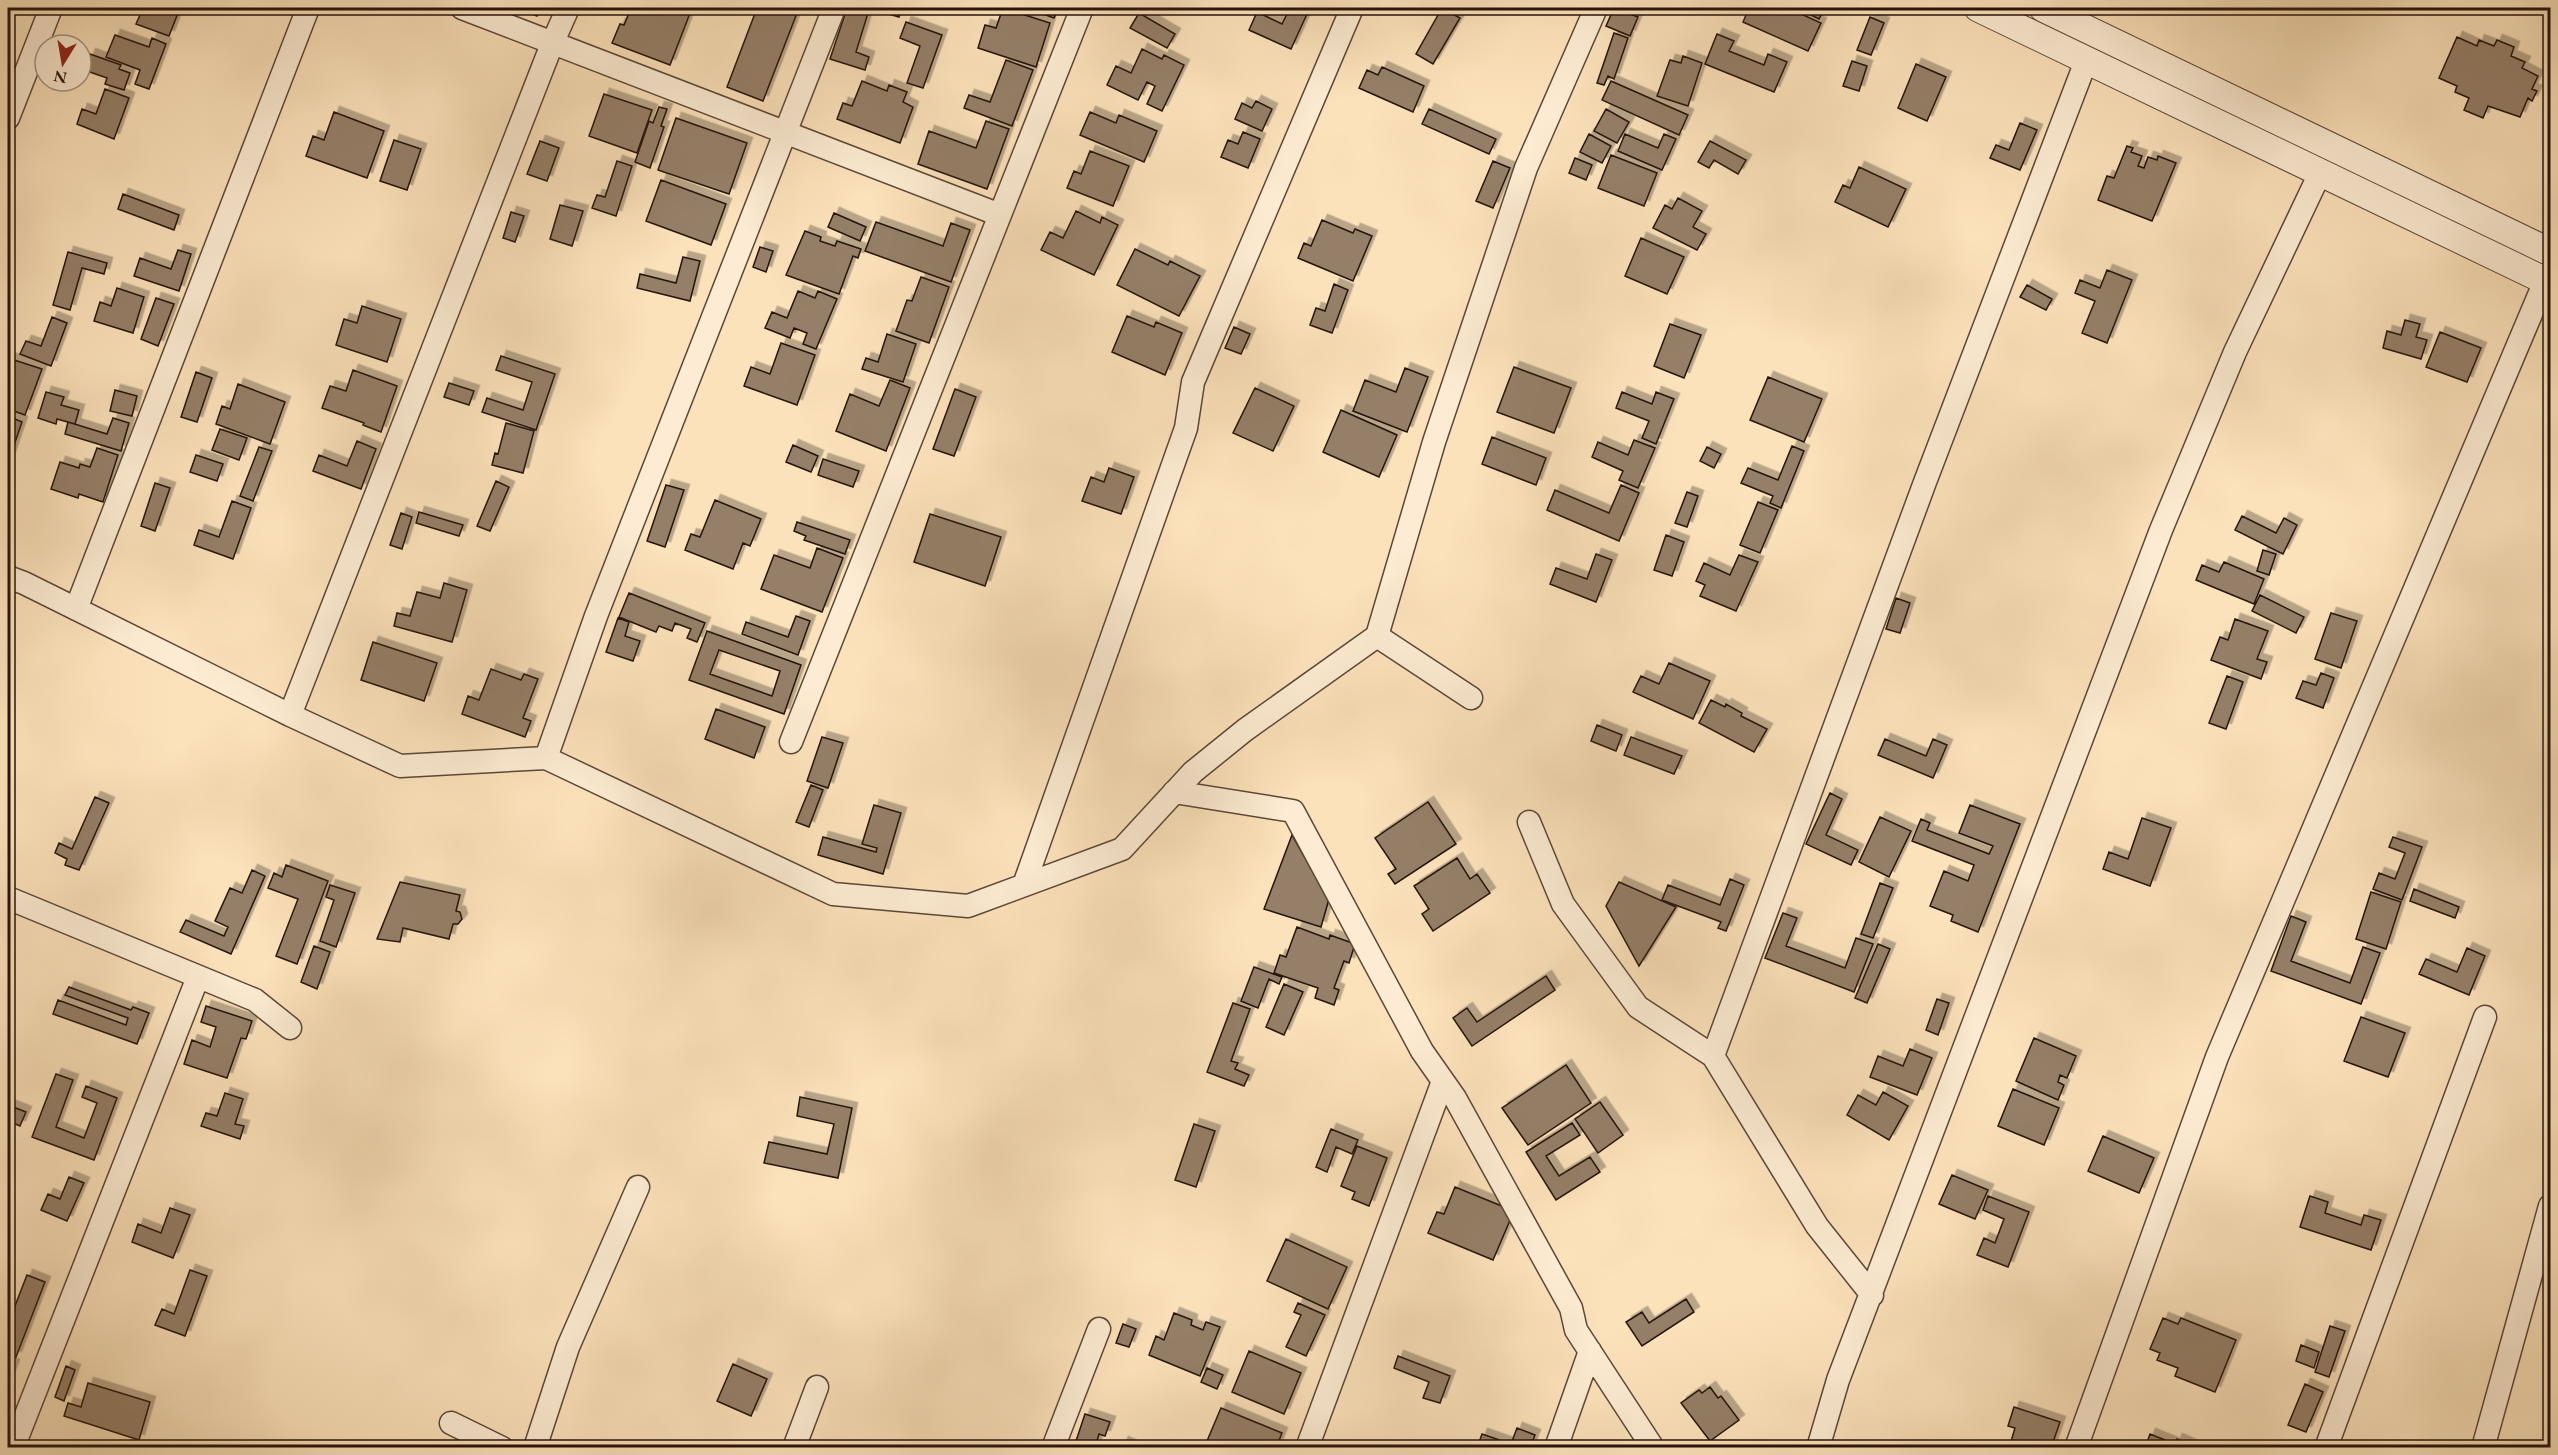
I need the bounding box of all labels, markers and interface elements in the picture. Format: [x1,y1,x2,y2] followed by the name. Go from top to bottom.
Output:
[33,33,93,93] north arrow
[52,66,69,89] text: N

